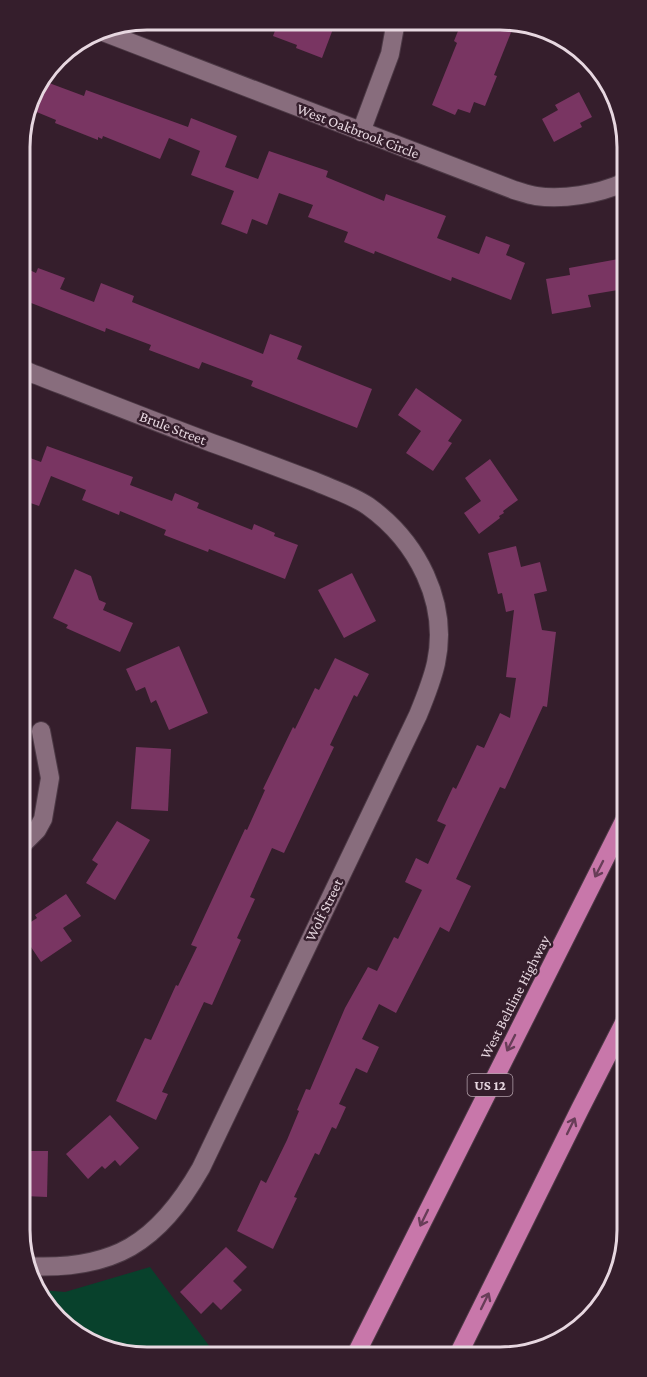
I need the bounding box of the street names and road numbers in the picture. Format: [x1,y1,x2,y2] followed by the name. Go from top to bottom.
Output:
[295,100,422,162] street label: West Oakbrook Circle
[137,408,209,448] street label: Brule Street
[302,875,346,944] street label: Wolf Street
[477,933,554,1062] street label: West Beltline Highway
[468,1074,512,1096] road number: US 12

